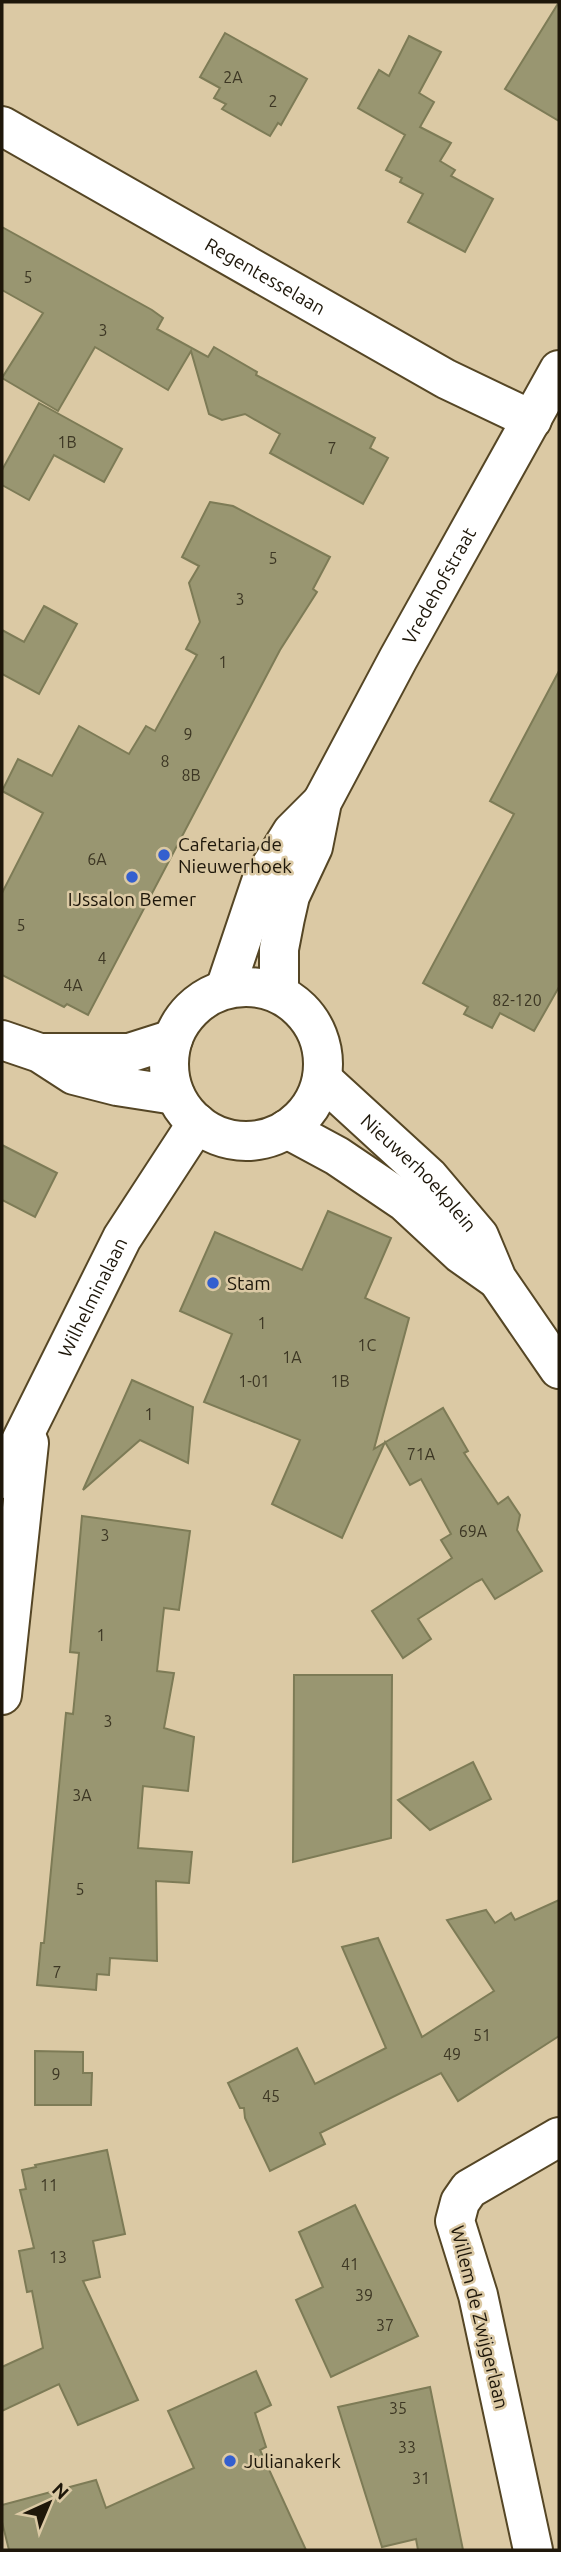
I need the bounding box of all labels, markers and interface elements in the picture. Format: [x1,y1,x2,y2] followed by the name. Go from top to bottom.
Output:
[223,68,243,86] house number: 2A
[268,92,278,110] house number: 2
[201,233,329,319] street label: Regentesselaan
[23,268,33,286] house number: 5
[98,321,108,339] house number: 3
[57,433,77,451] house number: 1B
[327,439,337,457] house number: 7
[398,523,480,648] street label: Vredehofstraat
[268,549,278,567] house number: 5
[235,590,245,608] house number: 3
[218,653,228,671] house number: 1
[183,725,193,743] house number: 9
[160,752,170,770] house number: 8
[181,766,201,784] house number: 8B
[178,833,292,877] place label: Cafetaria de Nieuwerhoek
[156,847,172,863] marker: Cafetaria de Nieuwerhoek
[87,850,107,868] house number: 6A
[124,869,140,885] marker: IJssalon Bemer
[68,888,196,910] place label: IJssalon Bemer
[16,916,26,934] house number: 5
[97,949,107,967] house number: 4
[63,976,83,994] house number: 4A
[492,991,542,1009] house number: 82-120
[357,1109,481,1236] street label: Nieuwerhoekplein
[53,1234,132,1361] street label: Wilhelminalaan
[227,1272,271,1294] place label: Stam
[205,1275,221,1291] marker: Stam
[257,1314,267,1332] house number: 1
[358,1336,377,1354] house number: 1C
[282,1348,302,1366] house number: 1A
[238,1372,270,1390] house number: 1-01
[330,1372,350,1390] house number: 1B
[144,1405,154,1423] house number: 1
[407,1445,436,1463] house number: 71A
[459,1522,488,1540] house number: 69A
[100,1526,110,1544] house number: 3
[96,1626,106,1644] house number: 1
[103,1712,113,1730] house number: 3
[72,1786,92,1804] house number: 3A
[75,1880,85,1898] house number: 5
[52,1963,62,1981] house number: 7
[473,2026,491,2044] house number: 51
[443,2045,461,2063] house number: 49
[51,2065,61,2083] house number: 9
[262,2087,280,2105] house number: 45
[40,2176,58,2194] house number: 11
[447,2223,513,2411] street label: Willem de Zwijgerlaan
[49,2248,67,2266] house number: 13
[341,2255,359,2273] house number: 41
[355,2286,373,2304] house number: 39
[376,2316,394,2334] house number: 37
[389,2399,407,2417] house number: 35
[398,2438,416,2456] house number: 33
[244,2450,341,2472] place label: Julianakerk
[222,2453,238,2469] marker: Julianakerk
[14,2468,84,2538] north arrow
[412,2469,430,2487] house number: 31
[48,2478,74,2504] text: N

